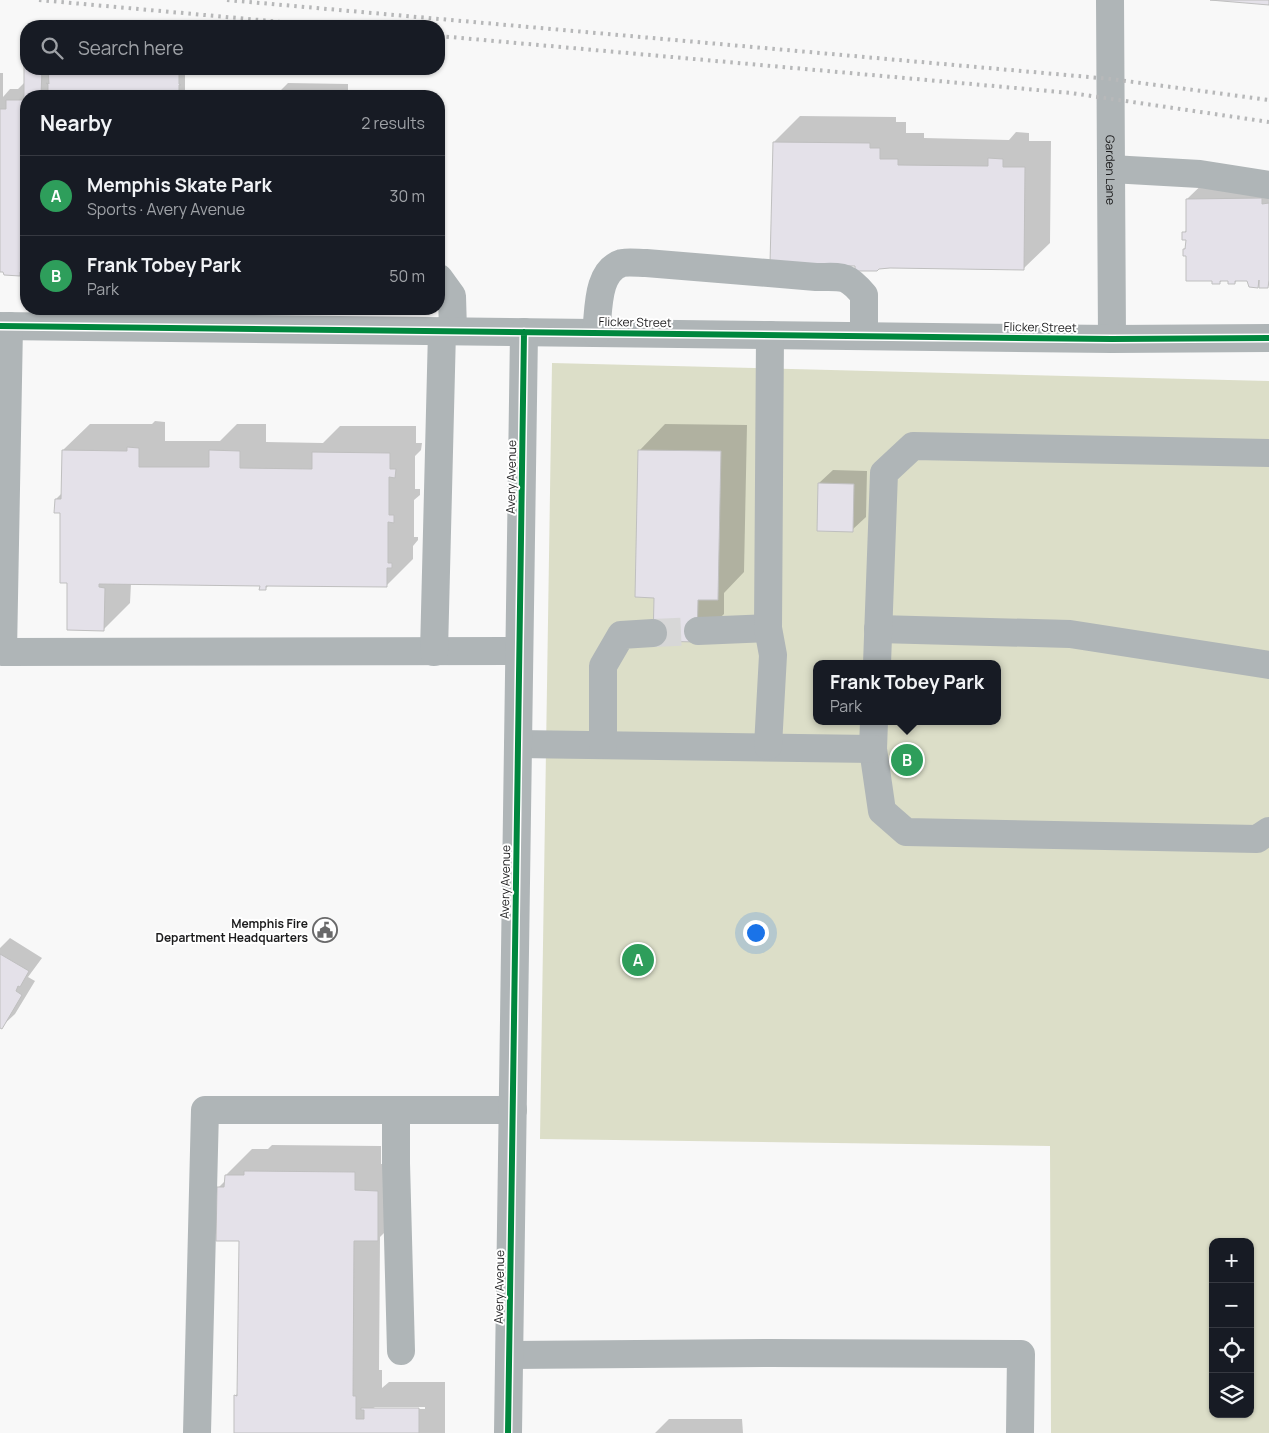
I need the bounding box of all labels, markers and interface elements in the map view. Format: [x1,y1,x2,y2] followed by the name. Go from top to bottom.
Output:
[20,20,445,75] search box
[38,34,66,62] icon: search
[78,35,184,61] text: Search here
[40,109,112,137] text: Nearby
[361,112,425,134] text: 2 results
[1102,135,1120,205] street label: Garden Lane
[87,172,272,198] text: Memphis Skate Park
[51,185,61,207] text: A
[390,185,425,207] text: 30 m
[87,198,245,220] text: Sports · Avery Avenue
[87,252,241,278] text: Frank Tobey Park
[51,265,61,287] text: B
[389,265,425,287] text: 50 m
[87,278,119,300] text: Park
[598,313,672,331] street label: Flicker Street
[1003,318,1077,336] street label: Flicker Street
[502,440,520,514] street label: Avery Avenue
[813,660,1001,725] popup
[830,669,984,695] text: Frank Tobey Park
[830,695,862,717] text: Park
[891,741,923,779] pin: B
[496,845,514,919] street label: Avery Avenue
[156,915,308,946] place label: Memphis Fire Department Headquarters
[312,917,338,943] public building icon: Memphis Fire Department Headquarters
[743,920,769,946] your location
[622,941,654,979] pin: A
[1209,1238,1254,1418] map controls
[1209,1238,1254,1283] button: +
[490,1250,508,1324] street label: Avery Avenue
[1209,1283,1254,1328] button: −
[1209,1328,1254,1373] button: locate
[1209,1373,1254,1418] button: layers

